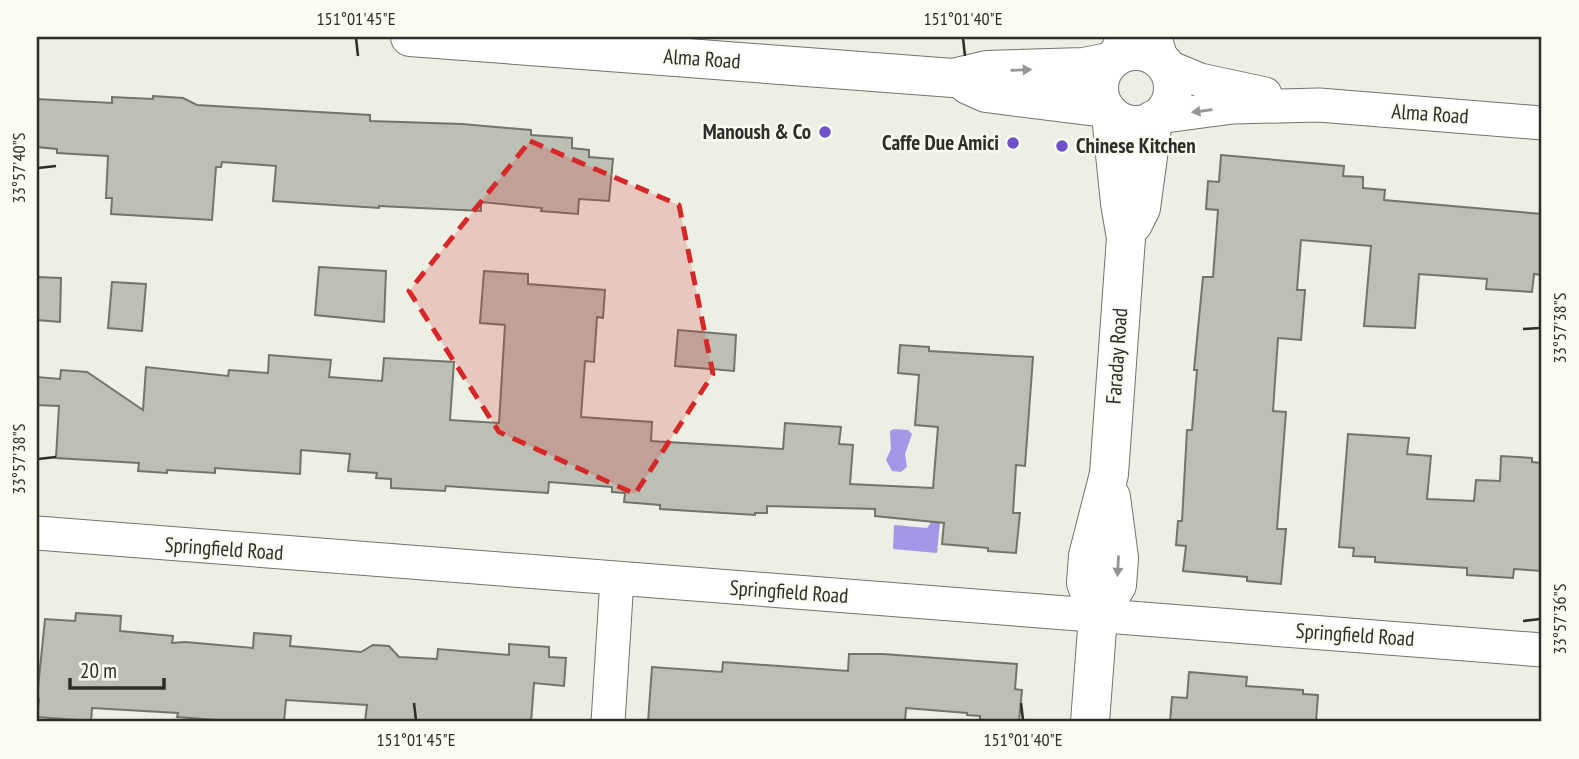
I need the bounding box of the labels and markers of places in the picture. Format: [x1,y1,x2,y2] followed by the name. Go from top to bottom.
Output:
[703,118,811,145] place label: Manoush & Co
[817,124,833,140] marker: Manoush & Co
[882,129,999,156] place label: Caffe Due Amici
[1076,132,1196,159] place label: Chinese Kitchen
[1005,135,1021,151] marker: Caffe Due Amici
[1054,138,1070,154] marker: Chinese Kitchen

